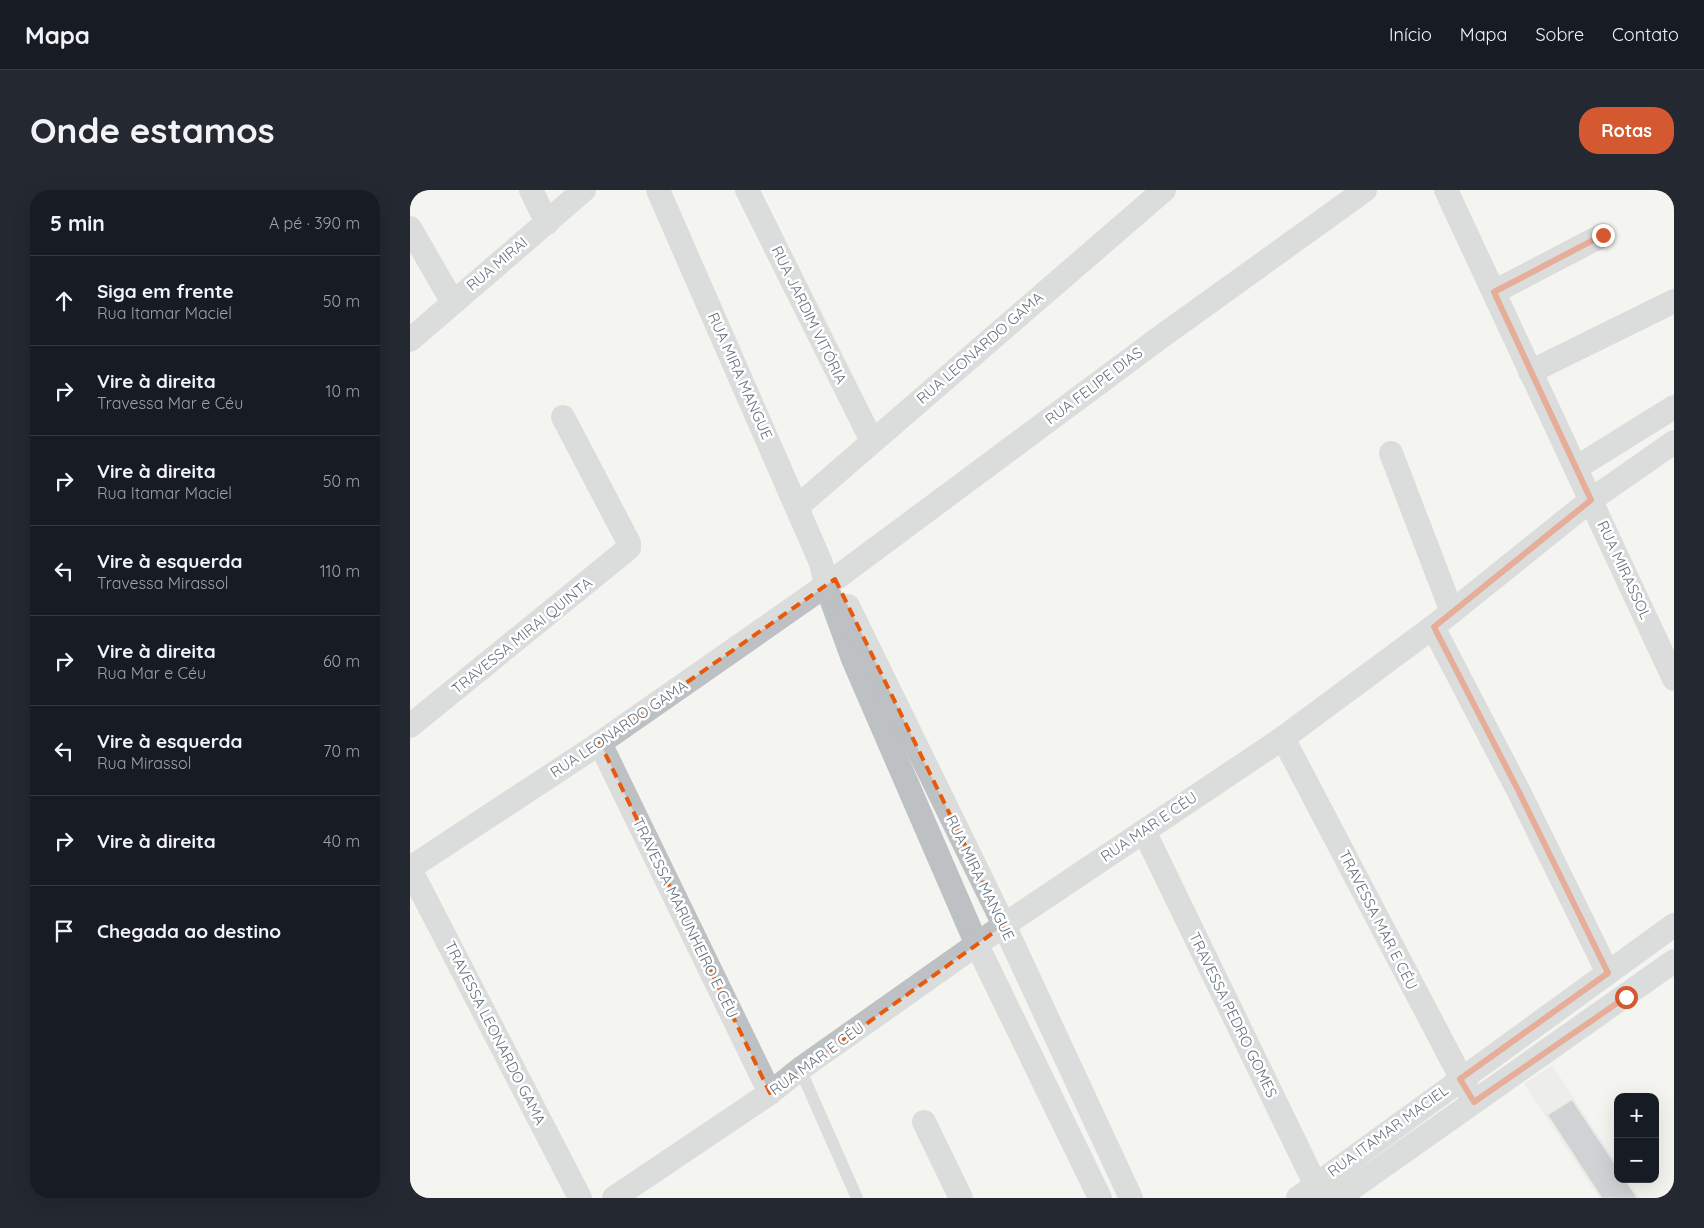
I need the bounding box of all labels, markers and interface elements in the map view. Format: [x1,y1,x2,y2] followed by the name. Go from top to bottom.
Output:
[25,20,90,50] text: Mapa
[1389,23,1432,46] text: Início
[1460,23,1507,46] text: Mapa
[1535,23,1584,46] text: Sobre
[1612,23,1679,46] text: Contato
[1579,107,1674,154] button: Rotas
[30,108,275,152] text: Onde estamos
[50,210,105,236] text: 5 min
[269,213,360,233] text: A pé · 390 m
[1592,224,1615,247] route end
[462,233,531,295] street label: RUA MIRAI
[768,243,851,387] street label: RUA JARDIM VITÓRIA
[97,279,234,303] text: Siga em frente
[50,287,78,315] icon: ahead
[912,287,1047,408] street label: RUA LEONARDO GAMA
[323,291,360,311] text: 50 m
[97,303,232,323] text: Rua Itamar Maciel
[704,309,777,442] street label: RUA MIRA MANGUE
[1041,343,1146,428] street label: RUA FELIPE DIAS
[97,369,216,393] text: Vire à direita
[50,377,78,405] icon: right
[326,381,360,401] text: 10 m
[97,393,243,413] text: Travessa Mar e Céu
[97,459,216,483] text: Vire à direita
[50,467,78,495] icon: right
[323,471,360,491] text: 50 m
[97,483,232,503] text: Rua Itamar Maciel
[1593,517,1656,622] street label: RUA MIRASSOL
[97,549,242,573] text: Vire à esquerda
[50,557,78,585] icon: left
[320,561,360,581] text: 110 m
[97,573,228,593] text: Travessa Mirassol
[448,573,596,698] street label: TRAVESSA MIRAI QUINTA
[97,639,216,663] text: Vire à direita
[50,647,78,675] icon: right
[323,651,360,671] text: 60 m
[97,663,206,683] text: Rua Mar e Céu
[546,675,691,782] street label: RUA LEONARDO GAMA
[97,729,242,753] text: Vire à esquerda
[50,737,78,765] icon: left
[323,741,360,761] text: 70 m
[97,753,191,773] text: Rua Mirassol
[1097,787,1201,866] street label: RUA MAR E CÉU
[942,812,1019,944] street label: RUA MIRA MANGUE
[629,815,742,1021] street label: TRAVESSA MARUNHEIRO E CÉU
[50,827,78,855] icon: right
[97,829,216,853] text: Vire à direita
[323,831,360,851] text: 40 m
[1335,847,1422,993] street label: TRAVESSA MAR E CÉU
[50,917,78,945] icon: arrive
[97,919,281,943] text: Chegada ao destino
[1185,929,1282,1101] street label: TRAVESSA PEDRO GOMES
[441,938,550,1128] street label: TRAVESSA LEONARDO GAMA
[1615,986,1638,1009] route start
[766,1018,868,1099] street label: RUA MAR E CÉU
[1324,1080,1452,1181] street label: RUA ITAMAR MACIEL
[1614,1093,1659,1183] map controls
[1614,1093,1659,1138] button: +
[1614,1138,1659,1183] button: −

